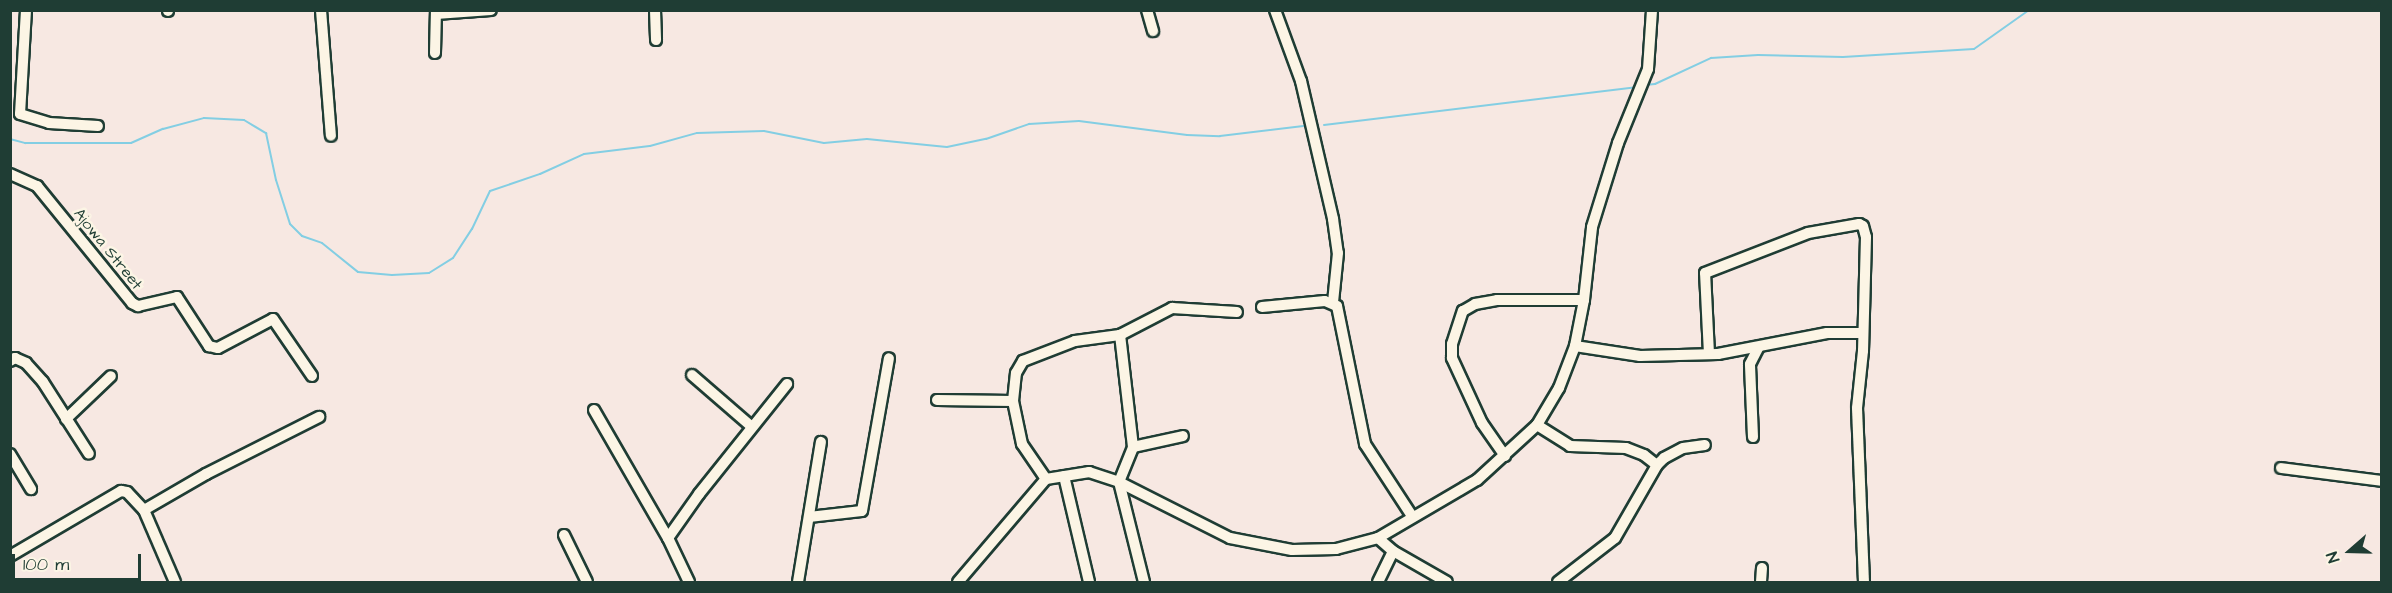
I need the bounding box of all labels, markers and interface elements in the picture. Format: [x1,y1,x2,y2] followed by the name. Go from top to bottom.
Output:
[69,205,147,293] street label: Ajowa Street
[2320,521,2380,581] north arrow
[15,542,144,580] scale bar
[2321,549,2345,566] text: N
[23,552,69,577] text: 100 m

